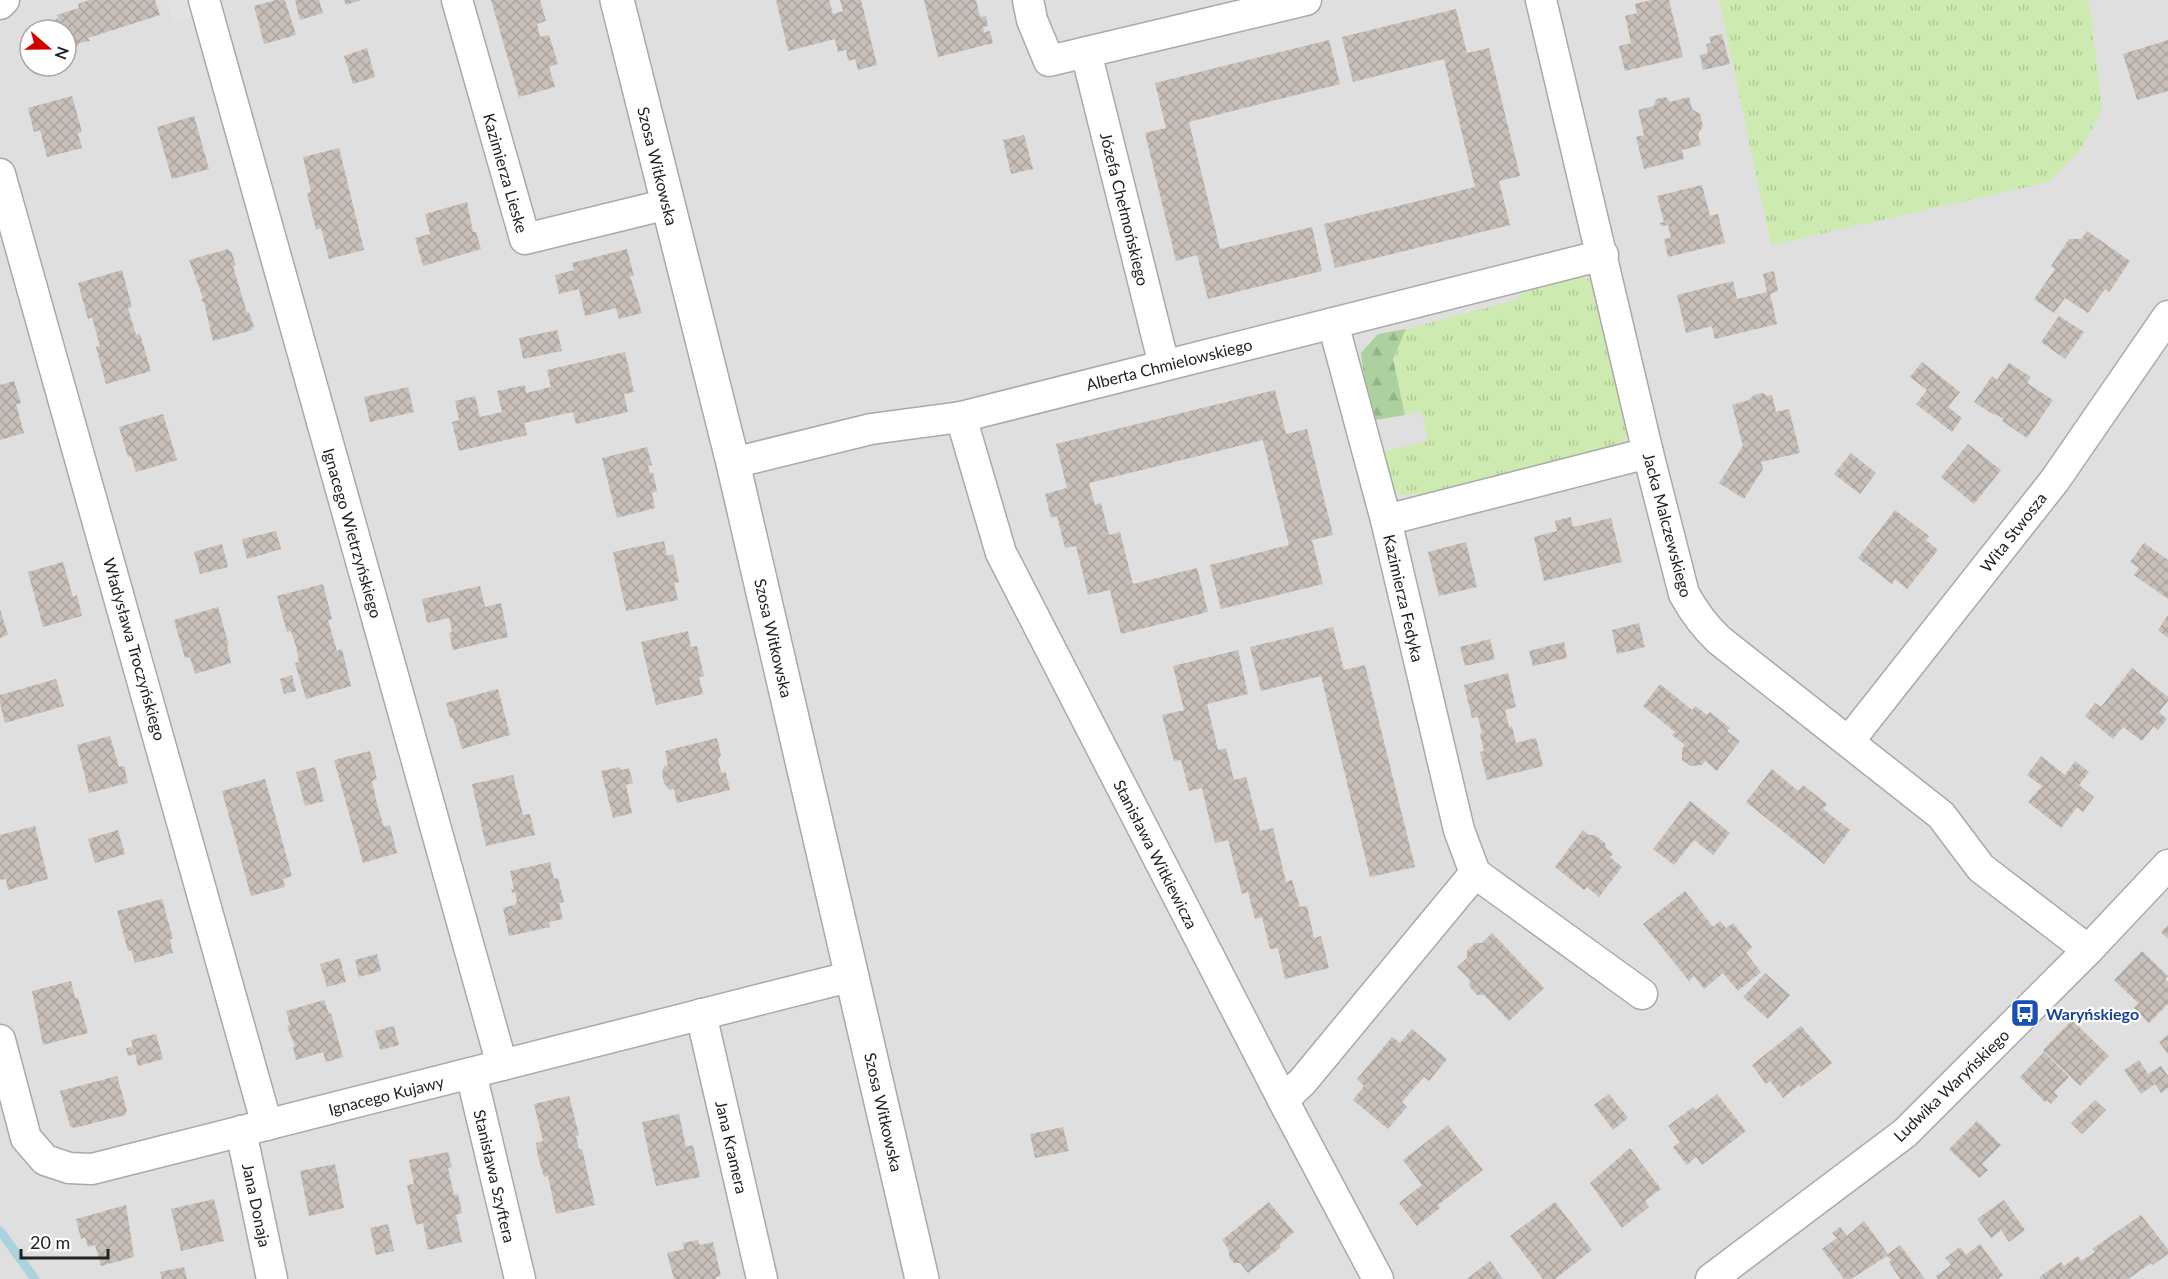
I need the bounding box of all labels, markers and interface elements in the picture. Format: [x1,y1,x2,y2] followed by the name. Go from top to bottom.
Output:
[18,18,78,78] north arrow
[52,44,74,62] text: N
[634,105,682,227] street label: Szosa Witkowska
[480,111,532,235] street label: Kazimierza Lieske
[1097,130,1153,288] street label: Józefa Chełmońskiego
[1084,334,1254,394] street label: Alberta Chmielowskiego
[320,446,386,620] street label: Ignacego Wietrzyńskiego
[1640,451,1696,599] street label: Jacka Malczewskiego
[1976,488,2050,576] street label: Wita Stwosza
[1380,532,1428,664] street label: Kazimierza Fedyka
[100,555,170,743] street label: Władysława Troczyńskiego
[751,577,797,699] street label: Szosa Witkowska
[1110,776,1202,932] street label: Stanisława Witkiewicza
[2009,997,2041,1029] bus stop icon: Waryńskiego
[2046,1004,2139,1023] place label: Waryńskiego
[1889,1025,2013,1145] street label: Ludwika Waryńskiego
[861,1051,907,1173] street label: Szosa Witkowska
[326,1071,446,1119] street label: Ignacego Kujawy
[712,1099,752,1195] street label: Jana Kramera
[470,1108,520,1244] street label: Stanisława Szyftera
[239,1161,275,1249] street label: Jana Donaja
[21,1222,108,1260] scale bar
[30,1231,70,1253] text: 20 m

